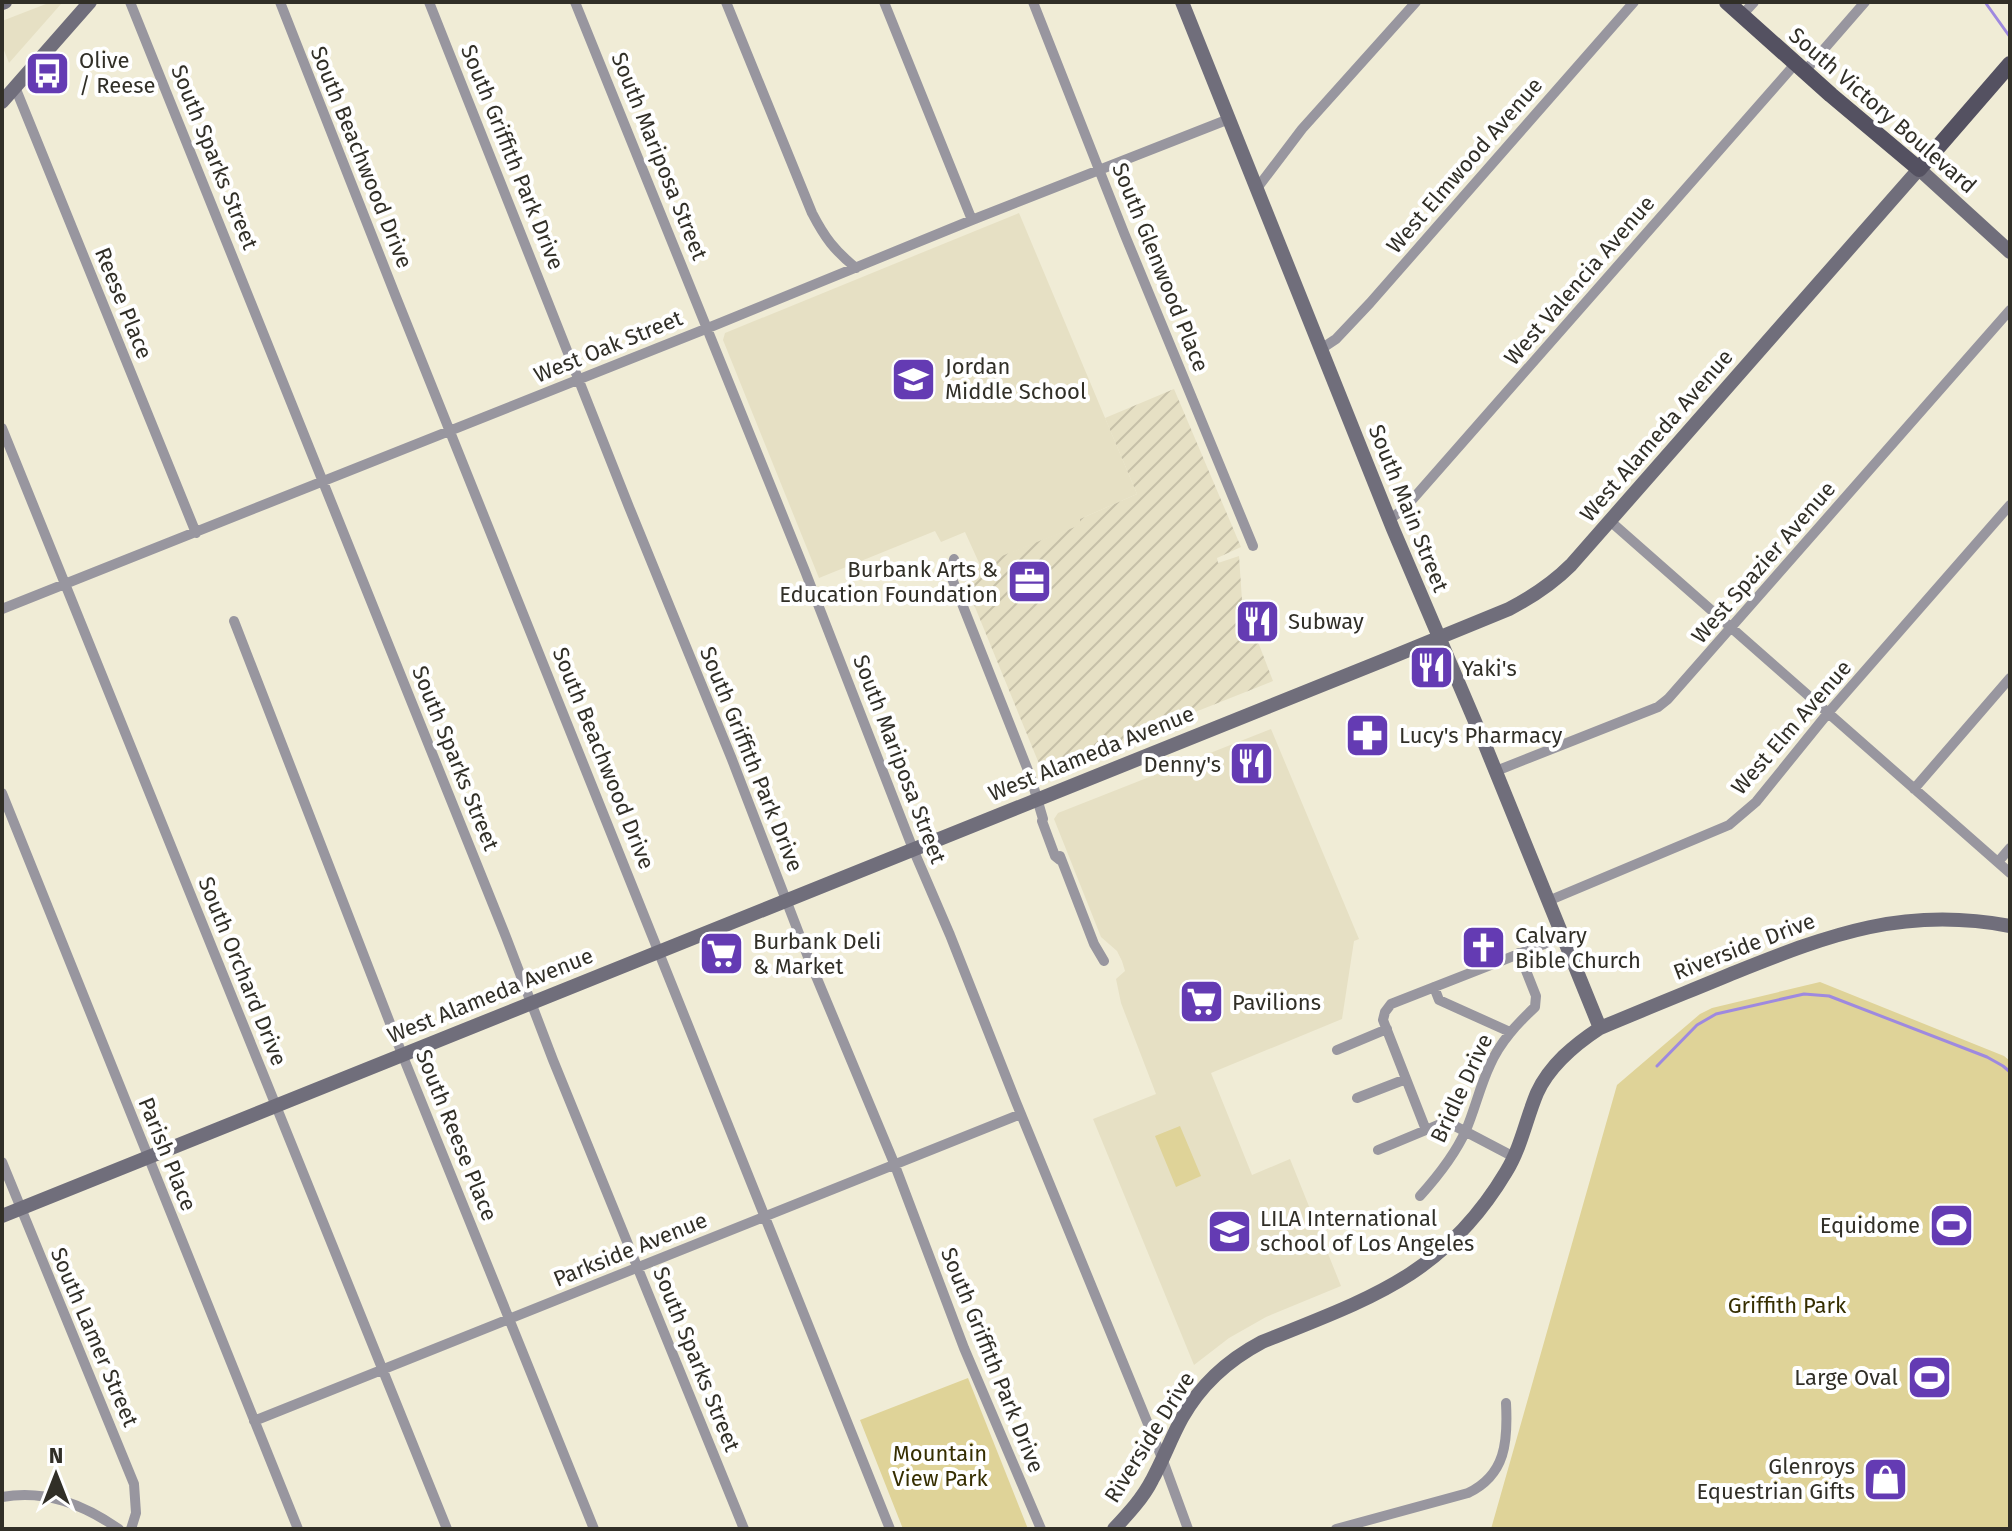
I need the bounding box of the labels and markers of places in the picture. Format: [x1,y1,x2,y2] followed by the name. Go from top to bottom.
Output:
[79,47,156,99] place label: Olive / Reese
[24,49,72,97] bus stop icon: Olive / Reese
[945,353,1086,405] place label: Jordan Middle School
[890,355,938,403] school or university icon: Jordan Middle School
[779,556,998,608] place label: Burbank Arts & Education Foundation
[1005,558,1053,606] office icon: Burbank Arts & Education Foundation
[1233,597,1281,645] restaurant icon: Subway
[1288,608,1364,635] place label: Subway
[1407,644,1455,692] restaurant icon: Yaki's
[1462,655,1517,682] place label: Yaki's
[1344,711,1392,759] pharmacy icon: Lucy's Pharmacy
[1399,722,1563,749] place label: Lucy's Pharmacy
[1228,740,1276,788] restaurant icon: Denny's
[1144,751,1221,778] place label: Denny's
[1515,922,1641,974] place label: Calvary Bible Church
[1460,924,1508,972] church icon: Calvary Bible Church
[753,928,881,980] place label: Burbank Deli & Market
[698,930,746,978] supermarket icon: Burbank Deli & Market
[1177,978,1225,1026] supermarket icon: Pavilions
[1232,989,1321,1016] place label: Pavilions
[1927,1201,1975,1249] sports icon: Equidome
[1260,1205,1474,1257] place label: LILA International school of Los Angeles
[1205,1207,1253,1255] school or university icon: LILA International school of Los Angeles
[1820,1212,1920,1239] place label: Equidome
[1905,1353,1953,1401] sports icon: Large Oval
[1794,1364,1898,1391] place label: Large Oval
[1696,1453,1855,1505] place label: Glenroys Equestrian Gifts
[1862,1455,1910,1503] shop icon: Glenroys Equestrian Gifts

